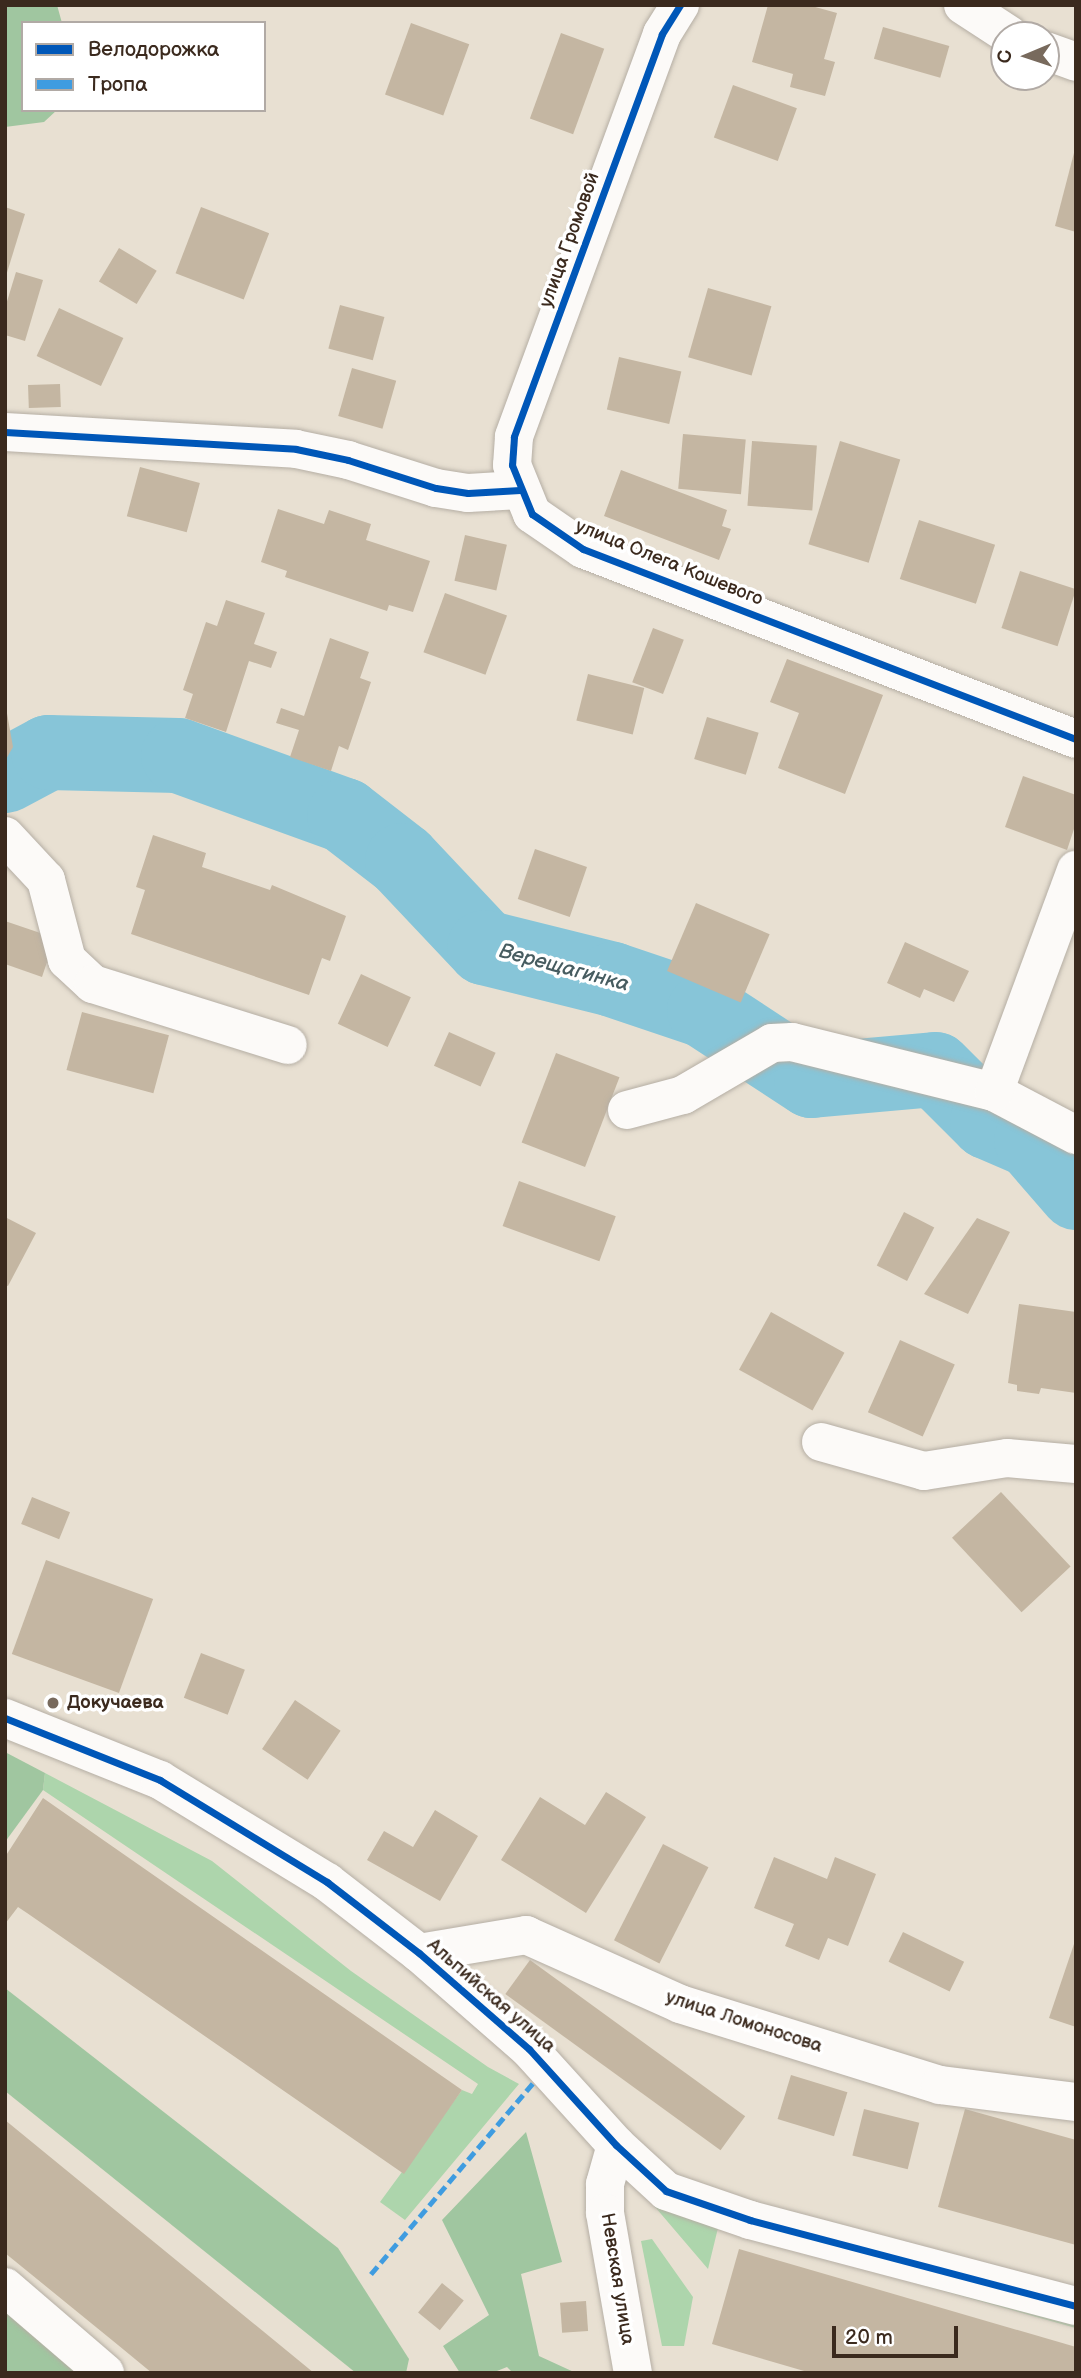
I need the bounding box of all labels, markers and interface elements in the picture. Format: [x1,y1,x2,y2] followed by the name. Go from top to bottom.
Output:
[21,21,266,112] legend
[990,21,1060,91] north arrow
[88,37,219,62] text: Велодорожка
[994,50,1017,64] text: С
[88,72,148,97] text: Тропа
[535,169,605,311] street label: улица Громовой
[572,515,766,611] street label: улица Олега Кошевого
[496,939,632,997] water label: Верещагинка
[67,1692,164,1714] place label: Докучаева
[45,1695,61,1711] marker: Докучаева
[422,1934,560,2058] street label: Альпийская улица
[663,1986,825,2058] street label: улица Ломоносова
[595,2211,639,2347] street label: Невская улица
[836,2312,962,2356] scale bar
[845,2325,893,2350] text: 20 m

